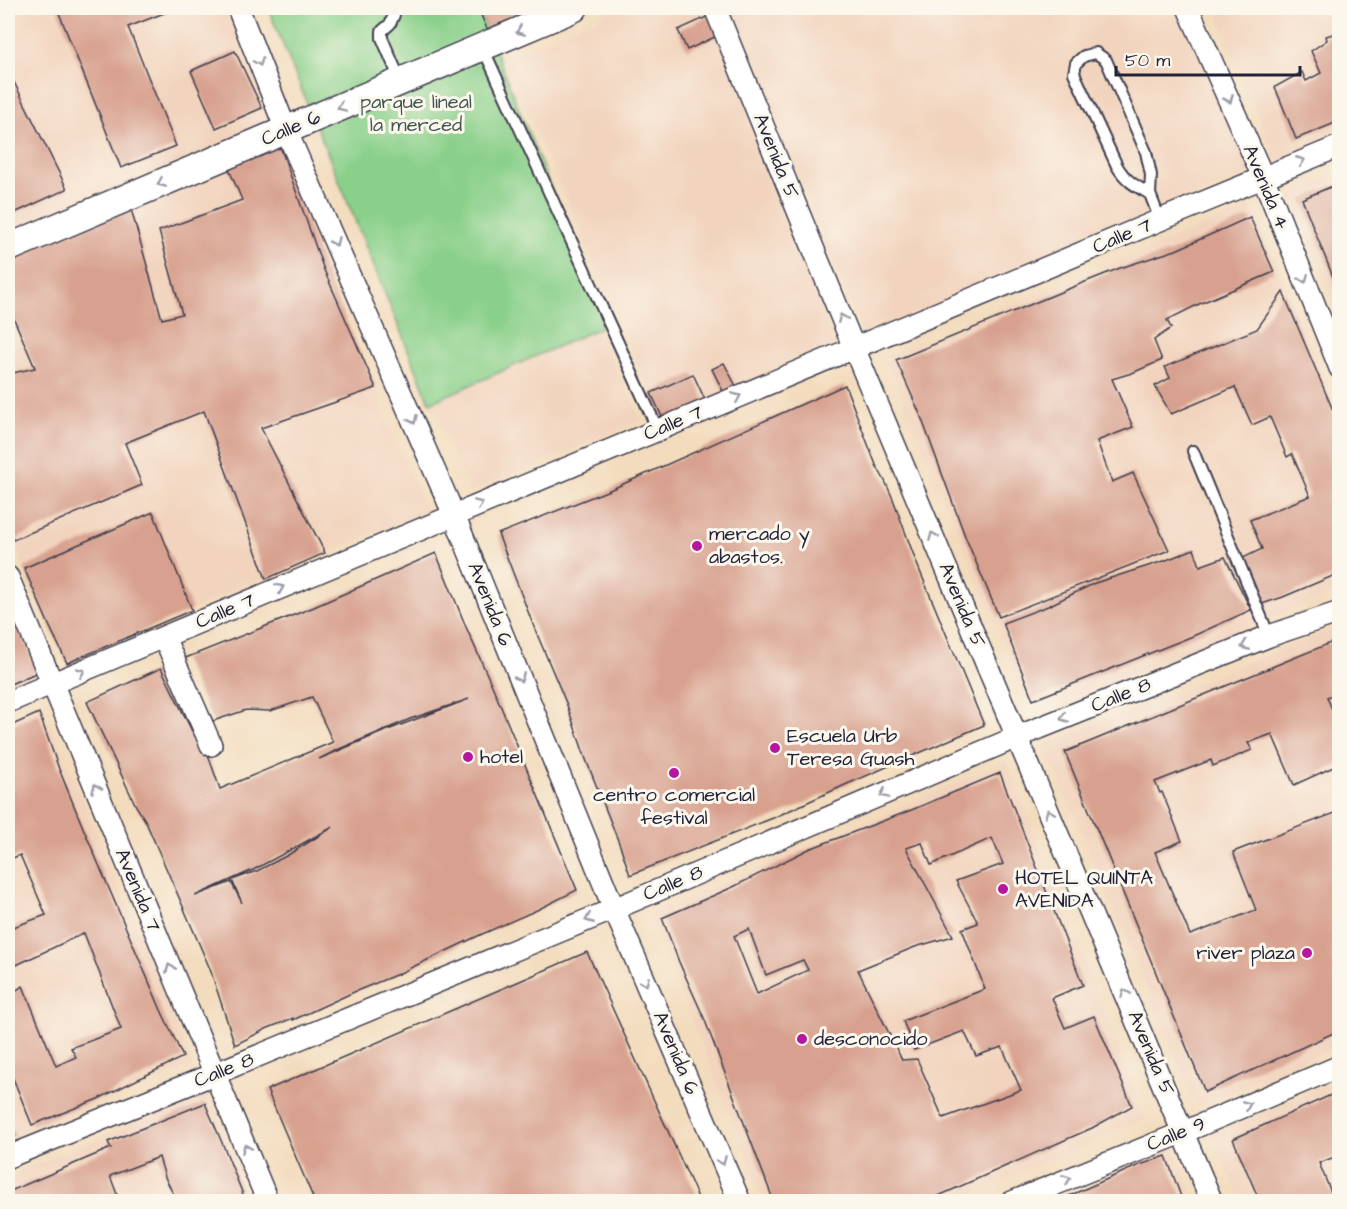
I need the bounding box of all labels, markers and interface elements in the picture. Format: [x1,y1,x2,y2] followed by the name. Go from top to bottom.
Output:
[515,24,526,36] one-way arrow
[1116,39,1300,77] scale bar
[1125,48,1170,73] text: 50 m
[252,56,264,67] one-way arrow
[360,88,472,139] park label: parque lineal la merced
[1222,93,1234,104] one-way arrow
[336,100,347,112] one-way arrow
[257,103,325,153] street label: Calle 6
[746,109,806,203] street label: Avenida 5
[1236,141,1296,234] street label: Avenida 4
[1295,156,1306,168] one-way arrow
[156,176,167,188] one-way arrow
[1088,211,1156,261] street label: Calle 7
[328,235,340,246] one-way arrow
[1297,273,1309,284] one-way arrow
[837,313,849,324] one-way arrow
[730,392,741,404] one-way arrow
[639,398,707,448] street label: Calle 7
[406,414,418,425] one-way arrow
[473,499,484,511] one-way arrow
[709,520,810,571] place label: mercado y abastos.
[928,532,940,543] one-way arrow
[690,539,704,553] marker: mercado y abastos.
[461,558,520,650] street label: Avenida 6
[932,558,992,652] street label: Avenida 5
[274,583,285,595] one-way arrow
[191,586,259,636] street label: Calle 7
[1240,639,1251,651] one-way arrow
[75,667,86,679] one-way arrow
[1087,670,1155,720] street label: Calle 8
[513,672,525,683] one-way arrow
[1059,711,1070,723] one-way arrow
[787,722,915,773] place label: Escuela Urb Teresa Guash
[768,741,782,755] marker: Escuela Urb Teresa Guash
[480,743,523,771] place label: hotel
[461,750,475,764] marker: hotel
[667,766,681,780] marker: centro comercial festival
[593,781,755,832] place label: centro comercial festival
[91,783,103,794] one-way arrow
[879,787,890,799] one-way arrow
[1044,808,1056,819] one-way arrow
[108,844,168,936] street label: Avenida 7
[639,858,707,908] street label: Calle 8
[1015,864,1153,915] place label: HOTEL QUINTA AVENIDA
[996,882,1010,896] marker: HOTEL QUINTA AVENIDA
[584,912,595,924] one-way arrow
[1196,939,1295,967] place label: river plaza
[1300,946,1314,960] marker: river plaza
[165,963,177,974] one-way arrow
[638,975,650,986] one-way arrow
[1120,988,1132,999] one-way arrow
[1121,1006,1181,1100] street label: Avenida 5
[646,1007,706,1099] street label: Avenida 6
[814,1025,927,1053] place label: desconocido
[795,1032,809,1046] marker: desconocido
[190,1045,258,1095] street label: Calle 8
[1240,1100,1251,1112] one-way arrow
[1143,1110,1209,1158] street label: Calle 9
[241,1143,253,1154] one-way arrow
[715,1154,727,1165] one-way arrow
[1060,1174,1071,1186] one-way arrow

